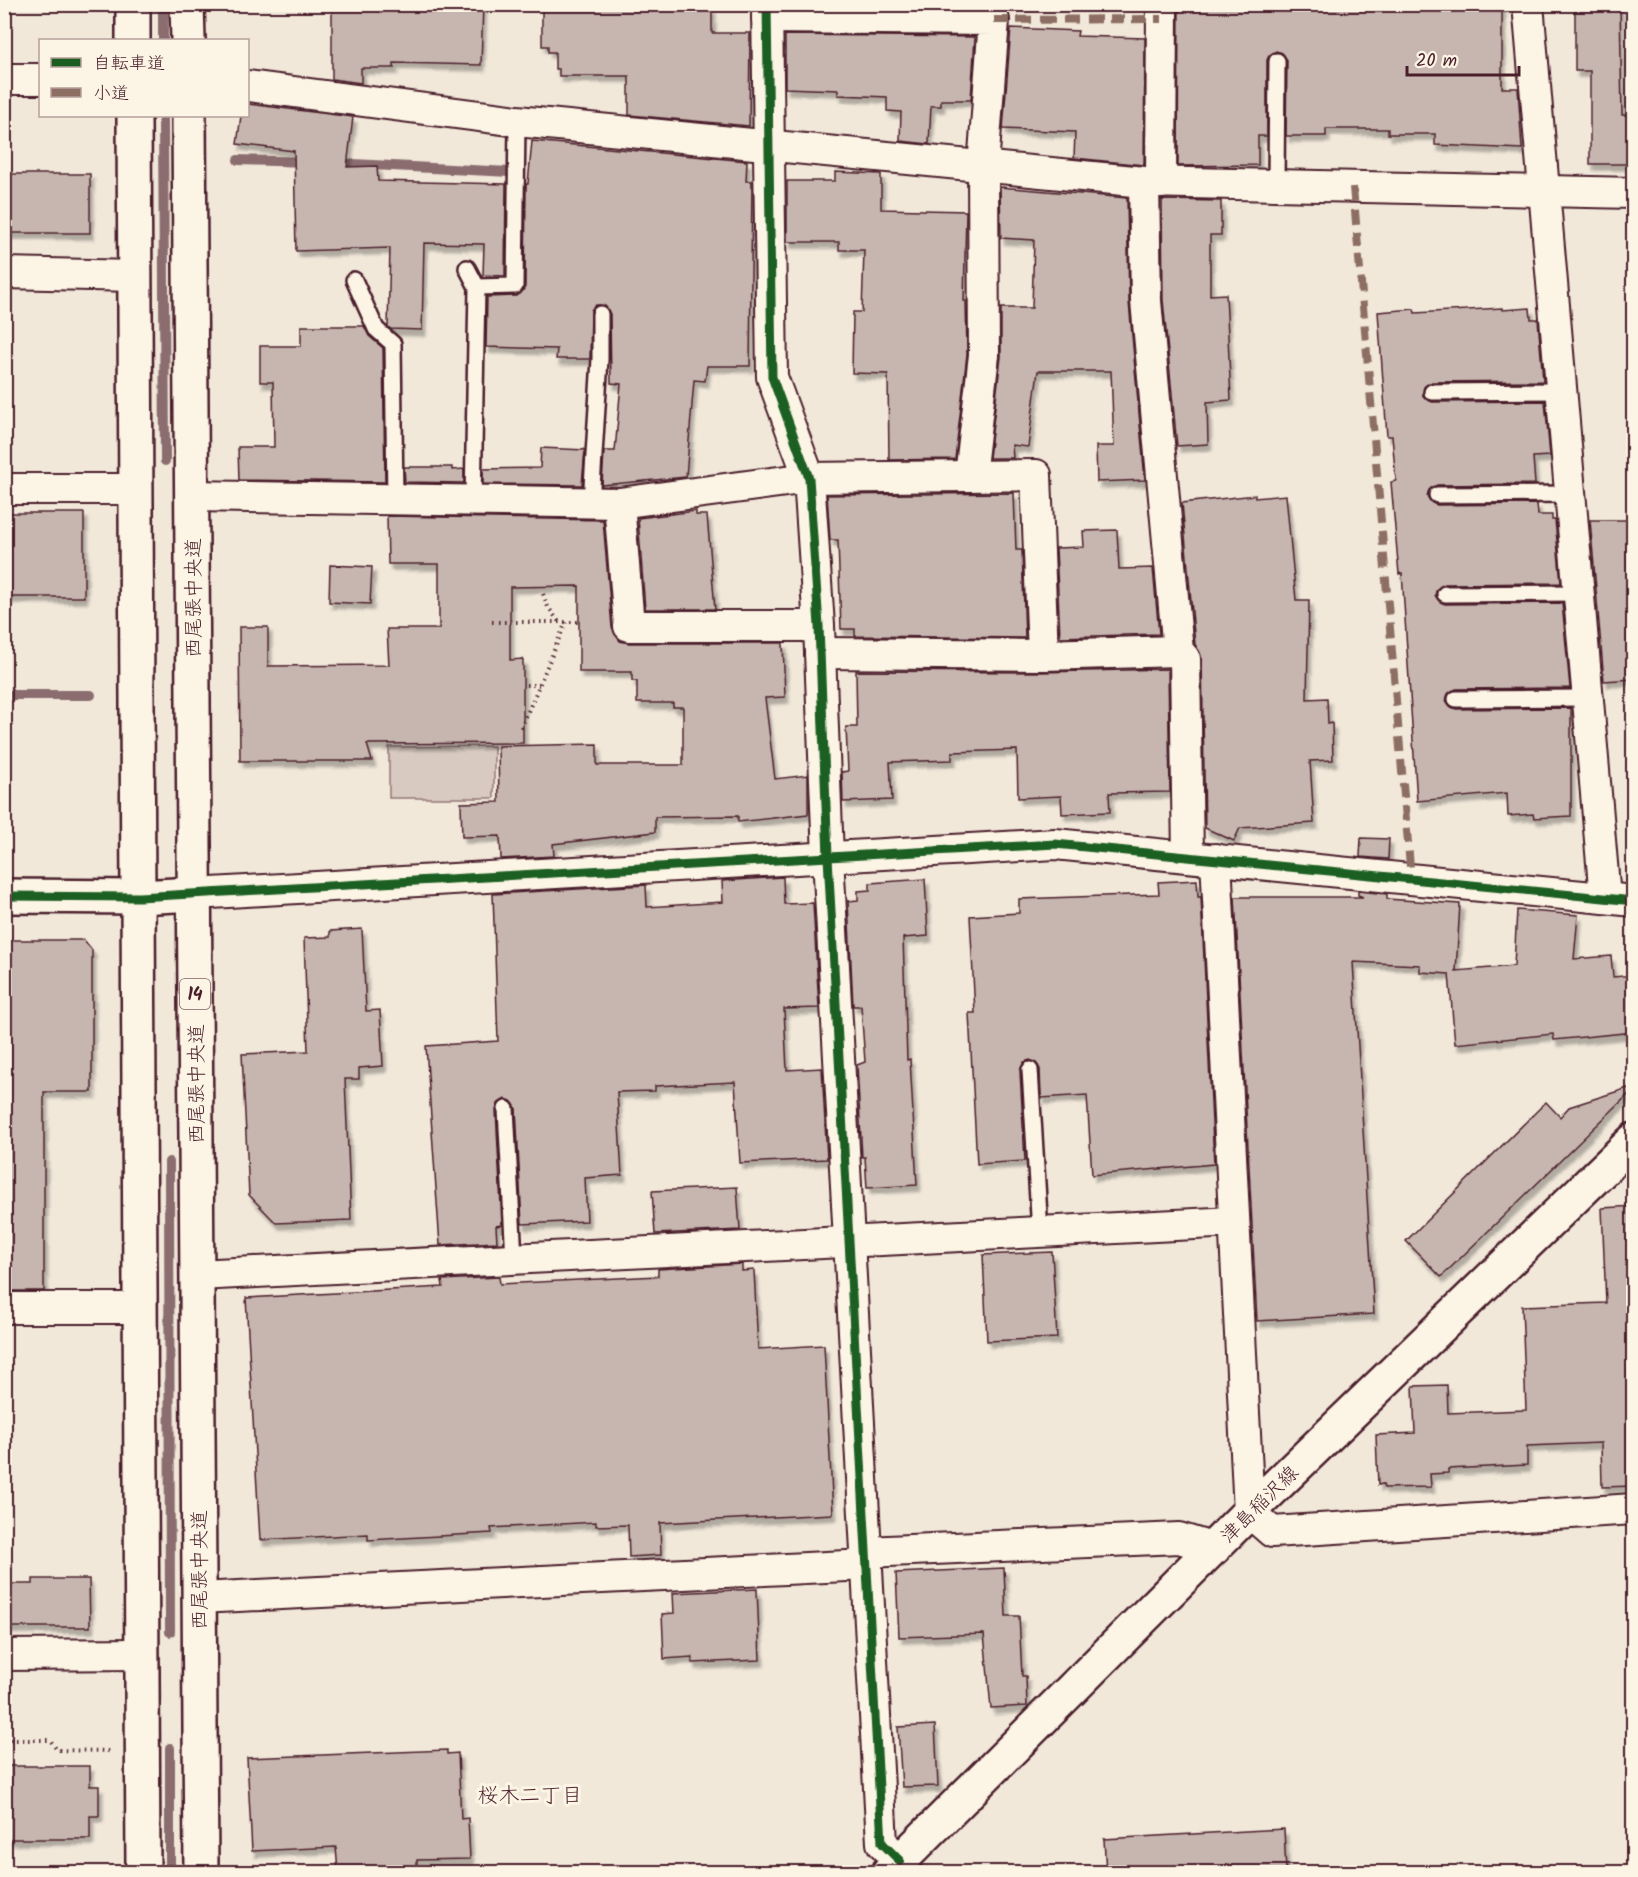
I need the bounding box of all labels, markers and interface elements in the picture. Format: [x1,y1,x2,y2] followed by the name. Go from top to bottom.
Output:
[39,39,249,117] legend
[1407,39,1520,77] scale bar
[1416,47,1457,76] text: 20 m
[93,50,165,79] text: 自転車道
[93,80,129,109] text: 小道
[179,538,211,658] street label: 西尾張中央道
[180,979,210,1009] road number: 14
[182,1024,214,1144] street label: 西尾張中央道
[1214,1459,1307,1552] street label: 津島稲沢線
[185,1510,217,1630] street label: 西尾張中央道
[478,1780,583,1813] district label: 桜木二丁目

